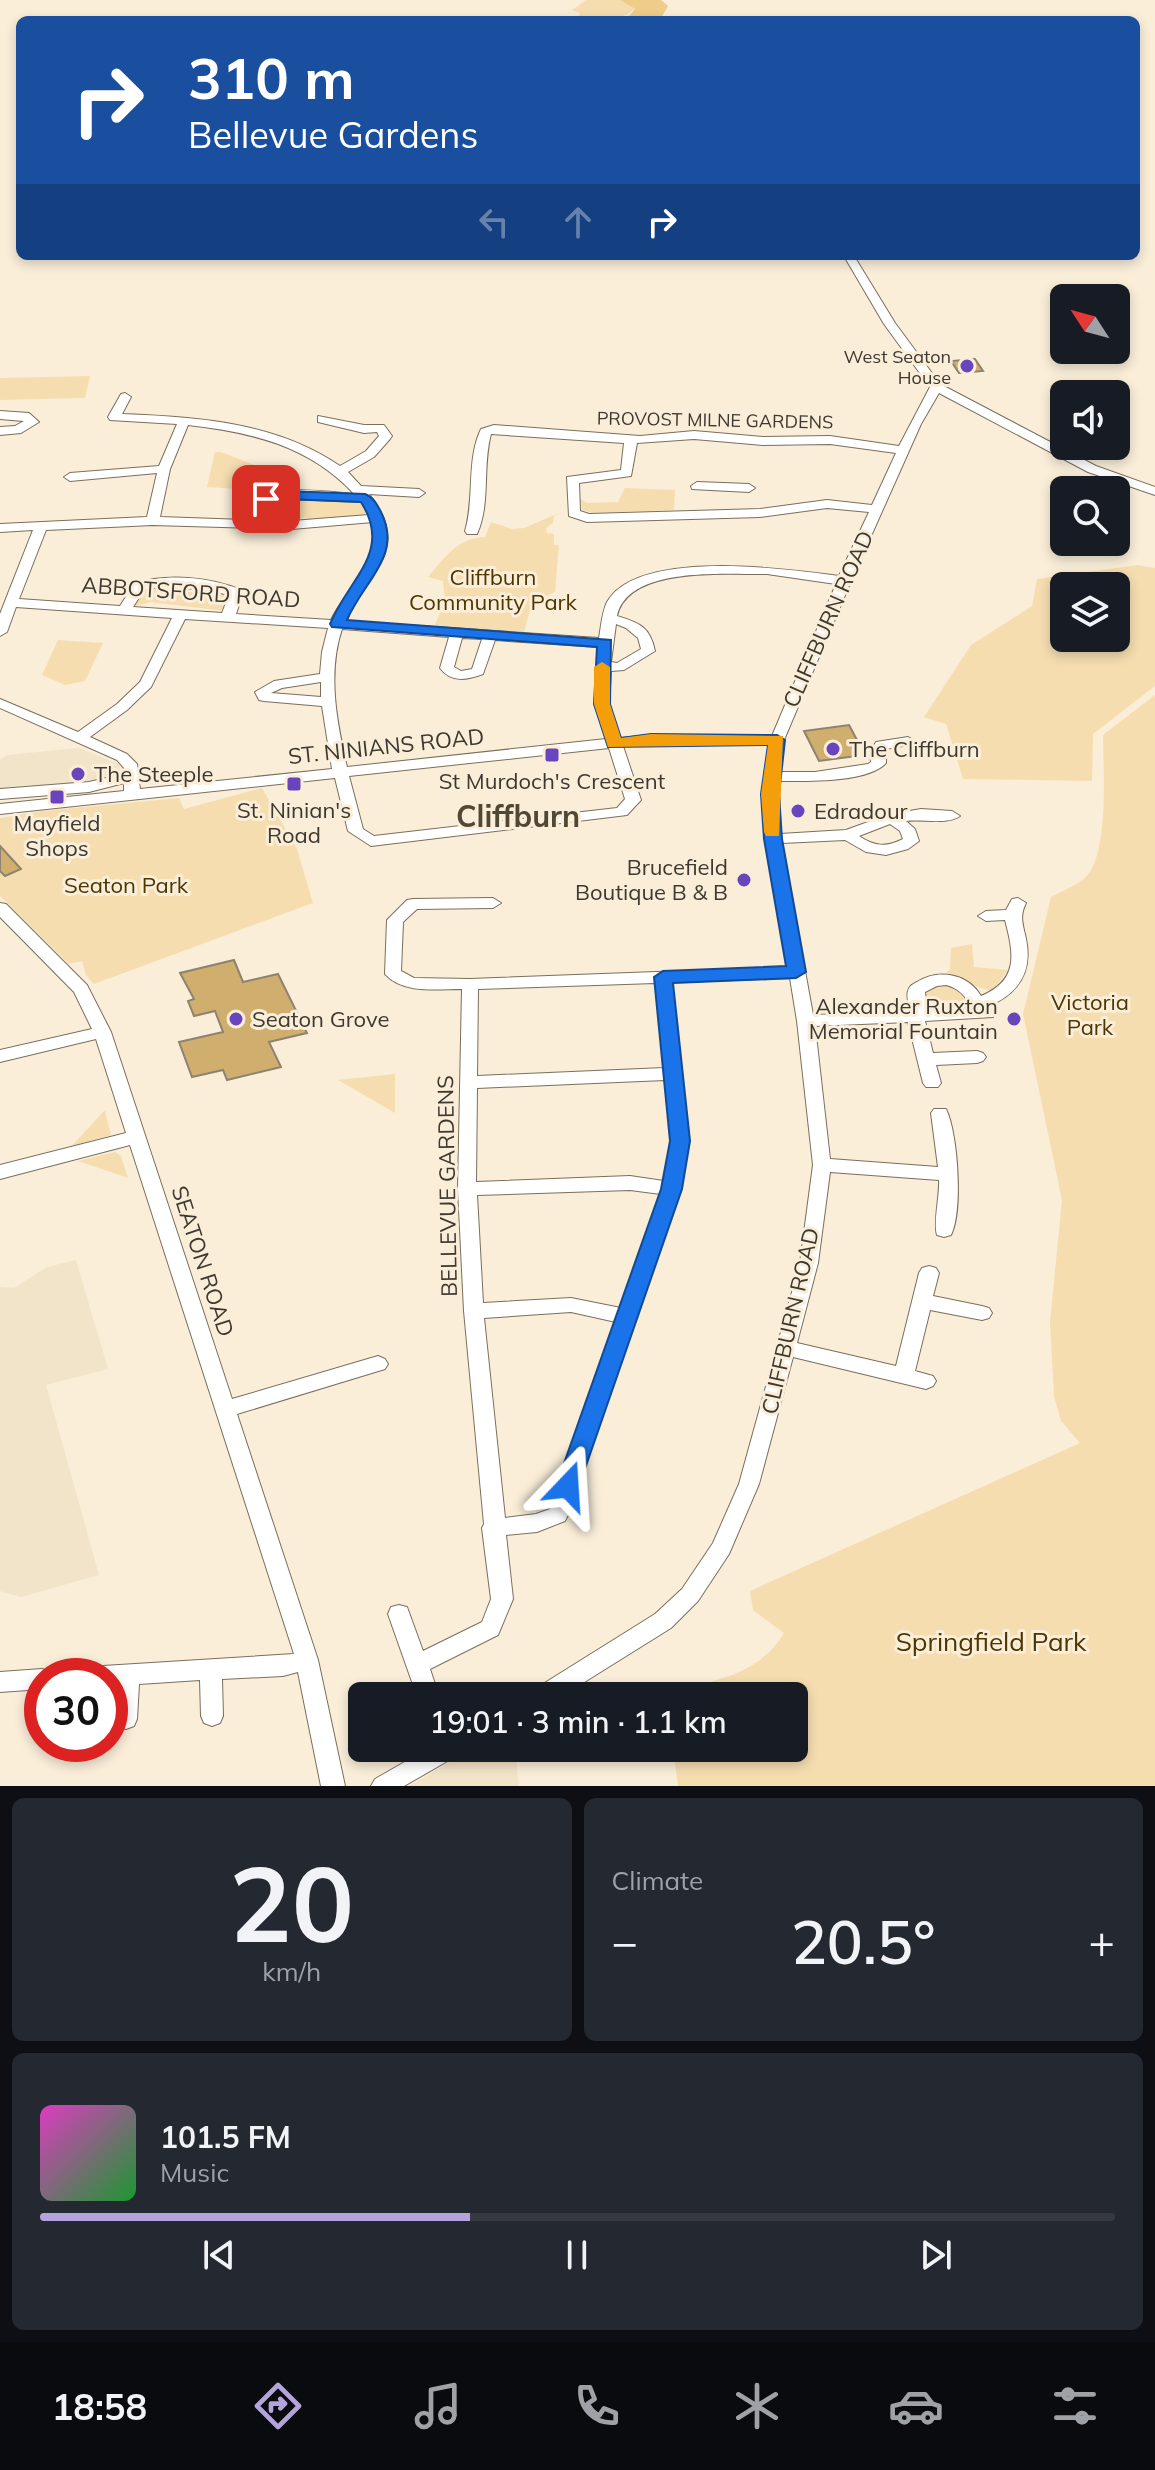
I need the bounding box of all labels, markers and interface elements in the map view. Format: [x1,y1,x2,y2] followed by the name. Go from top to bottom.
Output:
[188,43,355,113] text: 310 m
[56,48,160,152] icon: right
[188,112,478,157] text: Bellevue Gardens
[472,200,516,244] icon: left
[556,200,600,244] icon: ahead
[640,200,684,244] icon: right
[1050,284,1130,364] north arrow
[1050,284,1130,652] map controls
[844,345,951,389] place label: West Seaton House
[958,357,976,375] marker: West Seaton House
[1050,380,1130,460] button: sound
[597,406,833,434] street label: PROVOST MILNE GARDENS
[232,465,300,533] pin
[1050,476,1130,556] button: search
[244,477,288,521] icon: arrive
[777,526,879,712] street label: CLIFFBURN ROAD
[409,563,578,616] park label: Cliffburn Community Park
[81,570,301,614] street label: ABBOTSFORD ROAD
[1050,572,1130,652] button: layers
[287,722,485,770] street label: ST. NINIANS ROAD
[849,735,980,763] place label: The Cliffburn
[824,740,842,758] marker: The Cliffburn
[543,746,561,764] marker: St Murdoch's Crescent
[94,760,214,788] place label: The Steeple
[69,765,87,783] marker: The Steeple
[439,767,666,795] place label: St Murdoch's Crescent
[285,775,303,793] marker: St. Ninian's Road
[48,788,66,806] marker: Mayfield Shops
[237,796,351,849] place label: St. Ninian's Road
[456,797,580,835] district label: Cliffburn
[814,797,908,825] place label: Edradour
[789,802,807,820] marker: Edradour
[14,809,100,862] place label: Mayfield Shops
[575,853,728,906] place label: Brucefield Boutique B & B
[64,871,189,899] park label: Seaton Park
[735,871,753,889] marker: Brucefield Boutique B & B
[1051,988,1129,1041] park label: Victoria Park
[809,992,998,1045] place label: Alexander Ruxton Memorial Fountain
[252,1005,389,1033] place label: Seaton Grove
[227,1010,245,1028] marker: Seaton Grove
[1005,1010,1023,1028] marker: Alexander Ruxton Memorial Fountain
[431,1075,463,1297] street label: BELLEVUE GARDENS
[165,1182,241,1340] street label: SEATON ROAD
[755,1225,825,1417] street label: CLIFFBURN ROAD
[526,1444,610,1528] position arrow
[896,1625,1087,1658] park label: Springfield Park
[24,1658,128,1762] speed limit sign: 30
[429,1703,727,1741] text: 19:01 · 3 min · 1.1 km
[229,1837,354,1968] text: 20
[612,1864,703,1897] text: Climate
[791,1904,936,1979] text: 20.5°
[612,1914,638,1969] text: −
[1089,1914,1115,1969] text: +
[262,1955,321,1988] text: km/h
[160,2118,291,2156] text: 101.5 FM
[160,2156,229,2189] text: Music
[197,2233,241,2277] icon: previous
[555,2233,599,2277] icon: pause
[914,2233,958,2277] icon: next
[250,2378,306,2434] icon: directions
[410,2378,466,2434] icon: music
[569,2378,625,2434] icon: phone
[729,2378,785,2434] icon: climate
[888,2378,944,2434] icon: car
[1047,2378,1103,2434] icon: filters
[52,2384,147,2429] text: 18:58

